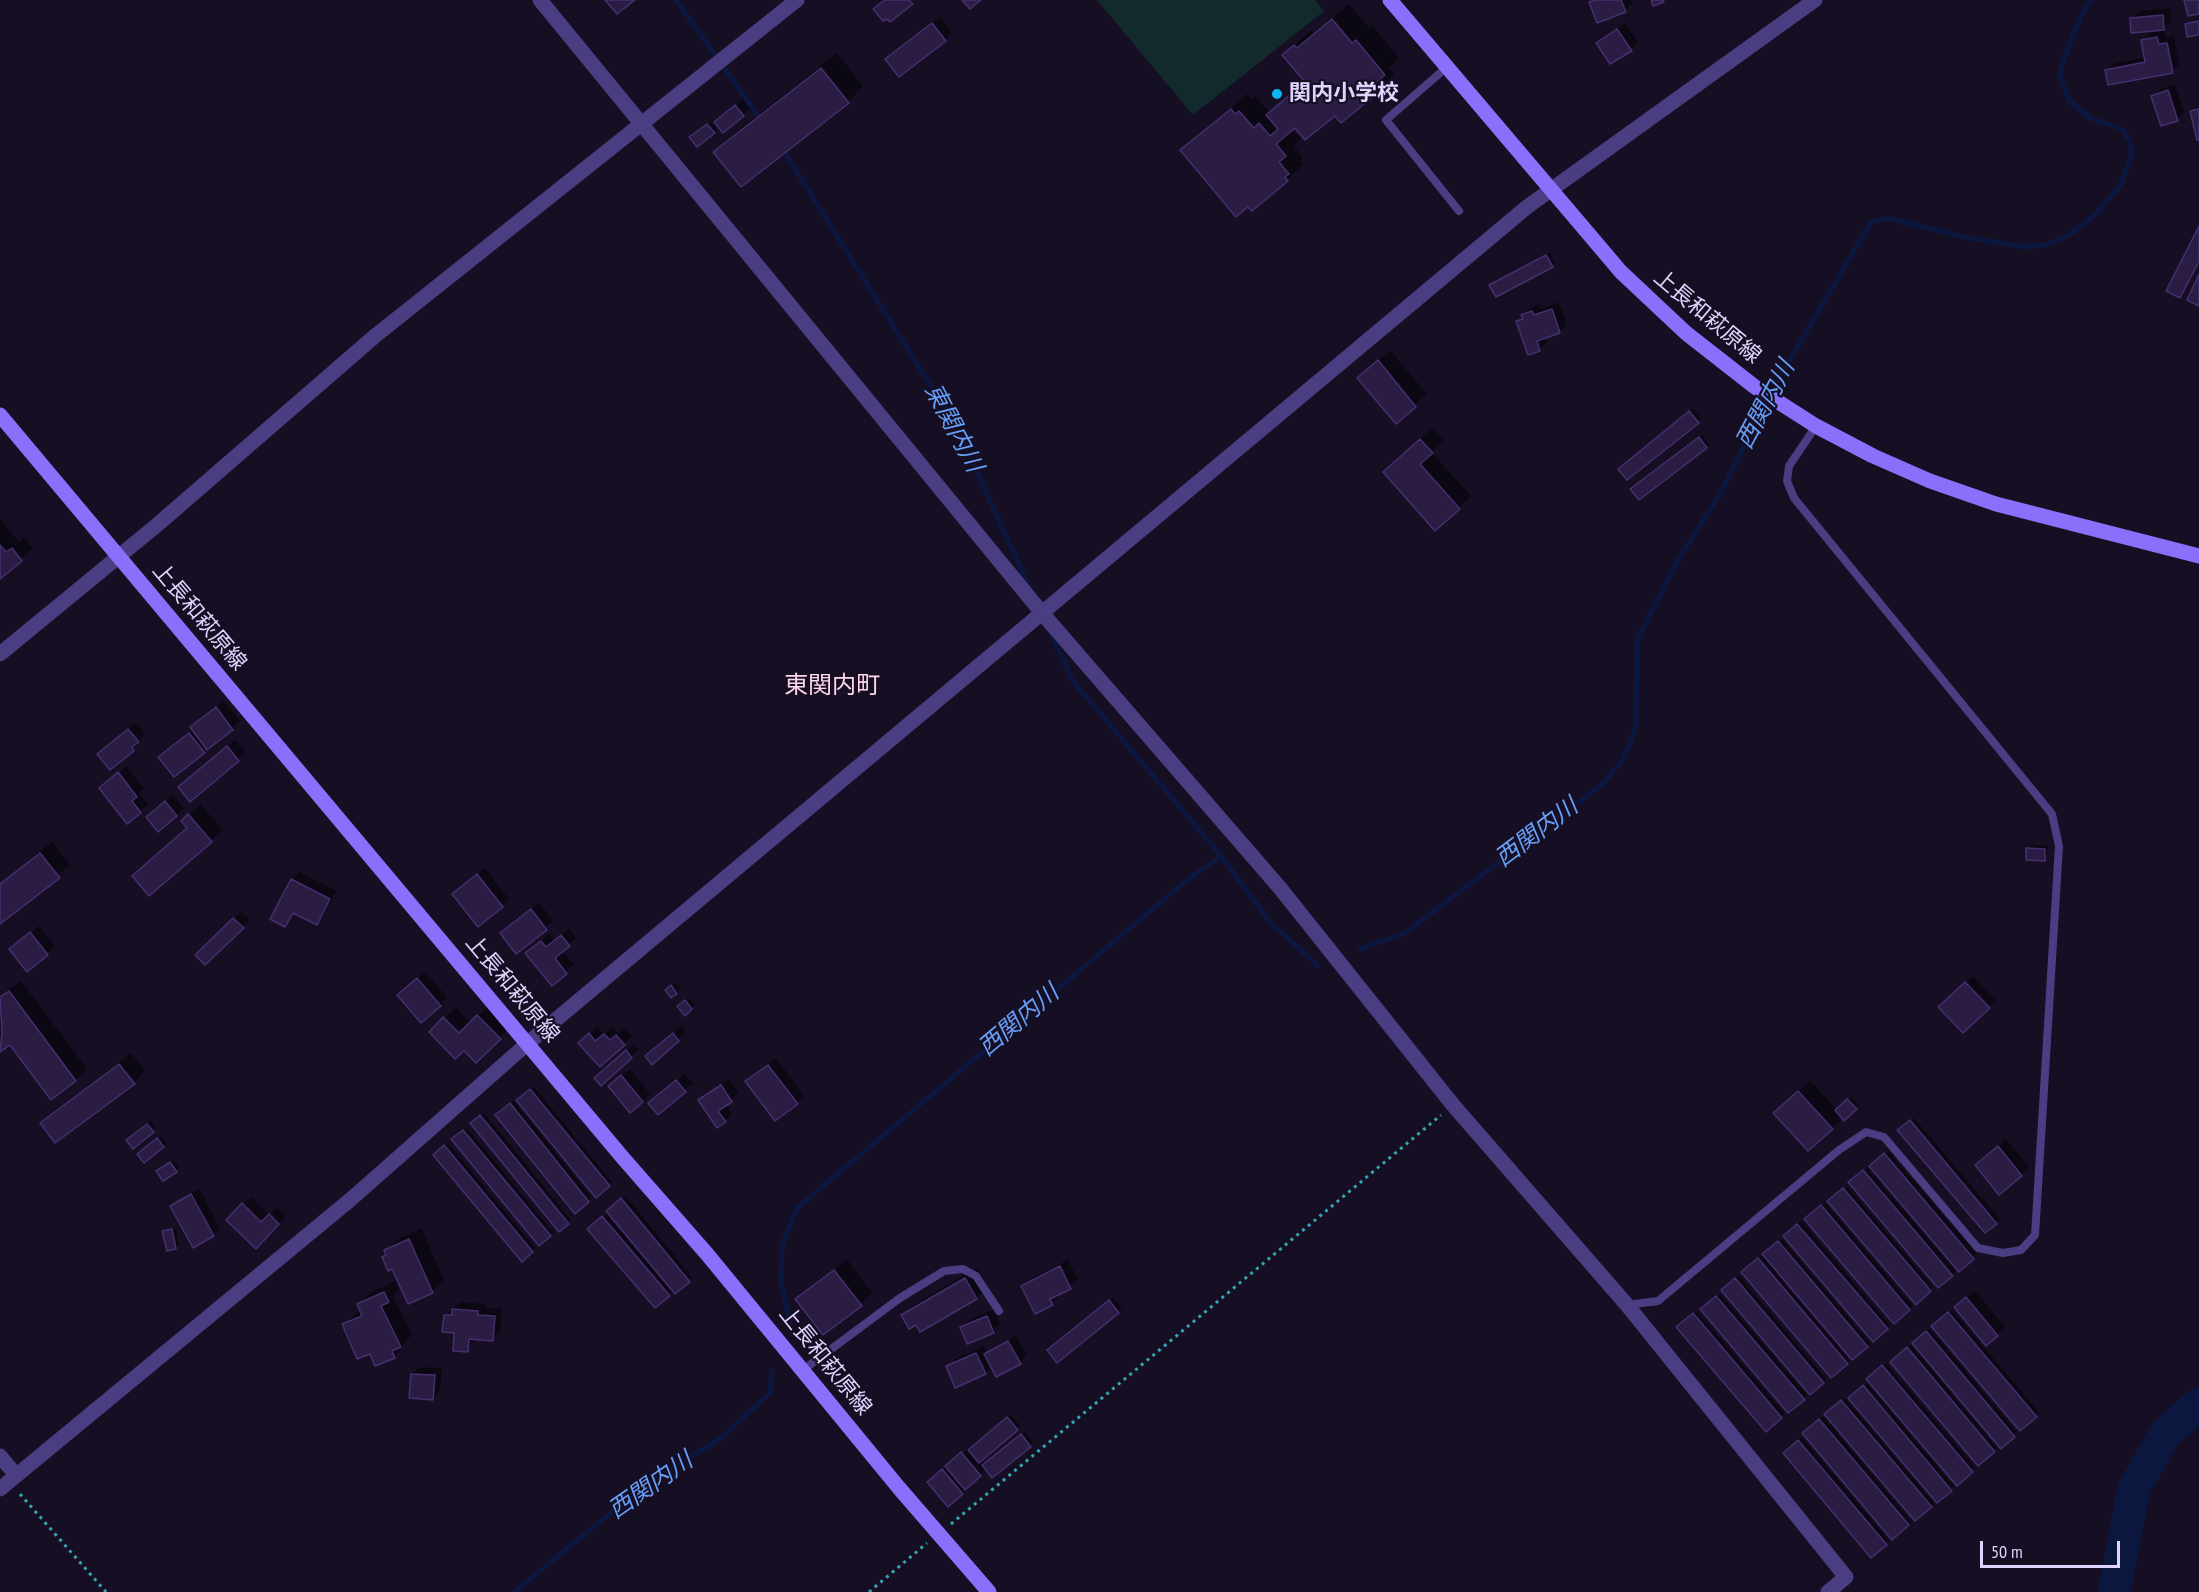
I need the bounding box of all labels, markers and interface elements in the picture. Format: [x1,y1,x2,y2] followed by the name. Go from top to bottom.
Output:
[1289,81,1399,107] place label: 関内小学校
[1270,87,1284,101] marker: 関内小学校
[1648,264,1766,370] street label: 上長和萩原線
[1731,356,1801,454] water label: 西関内川
[918,379,988,477] water label: 東関内川
[146,558,252,676] street label: 上長和萩原線
[784,672,880,700] district label: 東関内町
[1490,793,1584,873] water label: 西関内川
[459,930,565,1048] street label: 上長和萩原線
[973,979,1065,1063] water label: 西関内川
[773,1301,877,1421] street label: 上長和萩原線
[603,1447,699,1525] water label: 西関内川
[1983,1529,2122,1567] scale bar
[1991,1540,2023,1563] text: 50 m

